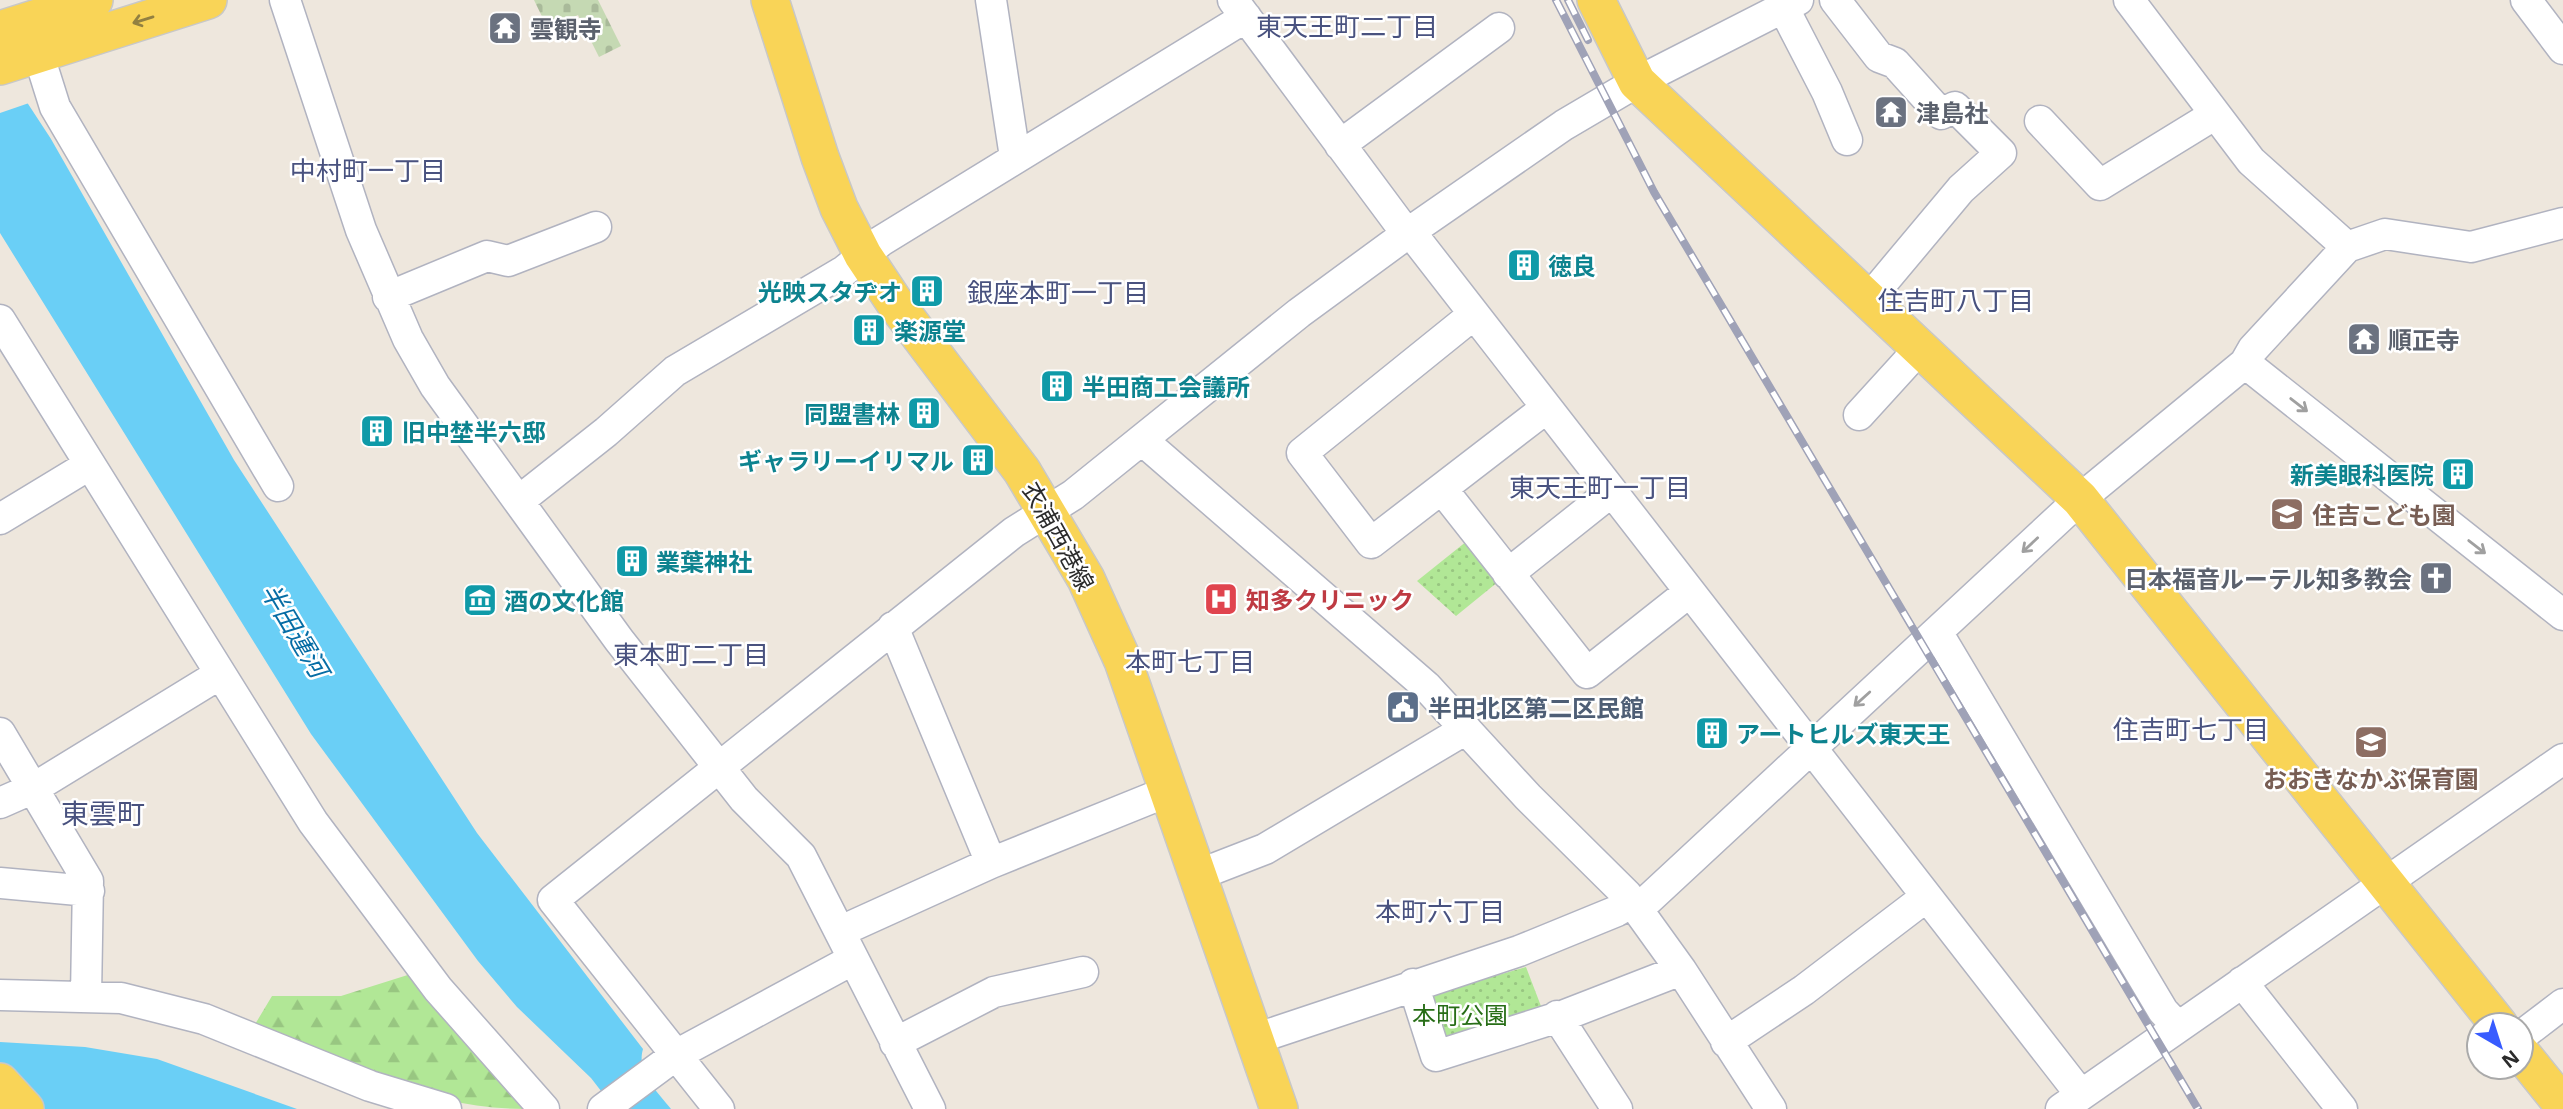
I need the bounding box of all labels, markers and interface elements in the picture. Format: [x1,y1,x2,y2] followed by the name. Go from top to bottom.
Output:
[1256,8,1438,44] district label: 東天王町二丁目
[486,9,524,47] temple icon: 雲観寺
[530,12,602,45] place label: 雲観寺
[133,15,155,28] one-way arrow
[1872,93,1910,131] temple icon: 津島社
[1916,96,1988,129] place label: 津島社
[290,152,446,188] district label: 中村町一丁目
[1505,246,1543,284] building icon: 徳良
[1548,249,1596,282] place label: 徳良
[908,272,946,310] building icon: 光映スタヂオ
[967,274,1149,310] district label: 銀座本町一丁目
[758,275,902,308] place label: 光映スタヂオ
[1878,282,2034,318] district label: 住吉町八丁目
[850,311,888,349] building icon: 楽源堂
[894,314,966,347] place label: 楽源堂
[2345,320,2383,358] temple icon: 順正寺
[2388,323,2460,356] place label: 順正寺
[1038,367,1076,405] building icon: 半田商工会議所
[1082,370,1250,403] place label: 半田商工会議所
[905,394,943,432] building icon: 同盟書林
[804,397,900,430] place label: 同盟書林
[2289,398,2307,413] one-way arrow
[358,412,396,450] building icon: 旧中埜半六邸
[402,415,546,448] place label: 旧中埜半六邸
[959,441,997,479] building icon: ギャラリーイリマル
[738,444,954,477] place label: ギャラリーイリマル
[2439,455,2477,493] building icon: 新美眼科医院
[2290,458,2434,491] place label: 新美眼科医院
[1509,469,1691,505] district label: 東天王町一丁目
[1015,476,1103,596] street label: 衣浦西港線
[2268,495,2306,533] school or university icon: 住吉こども園
[2312,498,2456,531] place label: 住吉こども園
[2022,537,2039,554] one-way arrow
[2467,539,2486,554] one-way arrow
[613,542,651,580] building icon: 業葉神社
[656,545,752,578] place label: 業葉神社
[2417,559,2455,597] church icon: 日本福音ルーテル知多教会
[2124,562,2412,595] place label: 日本福音ルーテル知多教会
[253,576,340,688] water label: 半田運河
[1202,580,1240,618] hospital icon: 知多クリニック
[461,581,499,619] museum icon: 酒の文化館
[1246,583,1414,616] place label: 知多クリニック
[504,584,624,617] place label: 酒の文化館
[613,636,769,672] district label: 東本町二丁目
[1125,643,1255,679] district label: 本町七丁目
[1384,688,1422,726] public building icon: 半田北区第二区民館
[1428,691,1644,724] place label: 半田北区第二区民館
[1854,691,1871,708] one-way arrow
[2113,711,2269,747] district label: 住吉町七丁目
[1693,714,1731,752] building icon: アートヒルズ東天王
[1736,717,1951,750] place label: アートヒルズ東天王
[2352,723,2390,761] school or university icon: おおきなかぶ保育園
[2263,762,2479,795] place label: おおきなかぶ保育園
[61,794,145,832] district label: 東雲町
[1375,893,1505,929] district label: 本町六丁目
[1412,998,1508,1031] park label: 本町公園
[2465,1011,2535,1081] north arrow
[2497,1044,2525,1074] text: N

